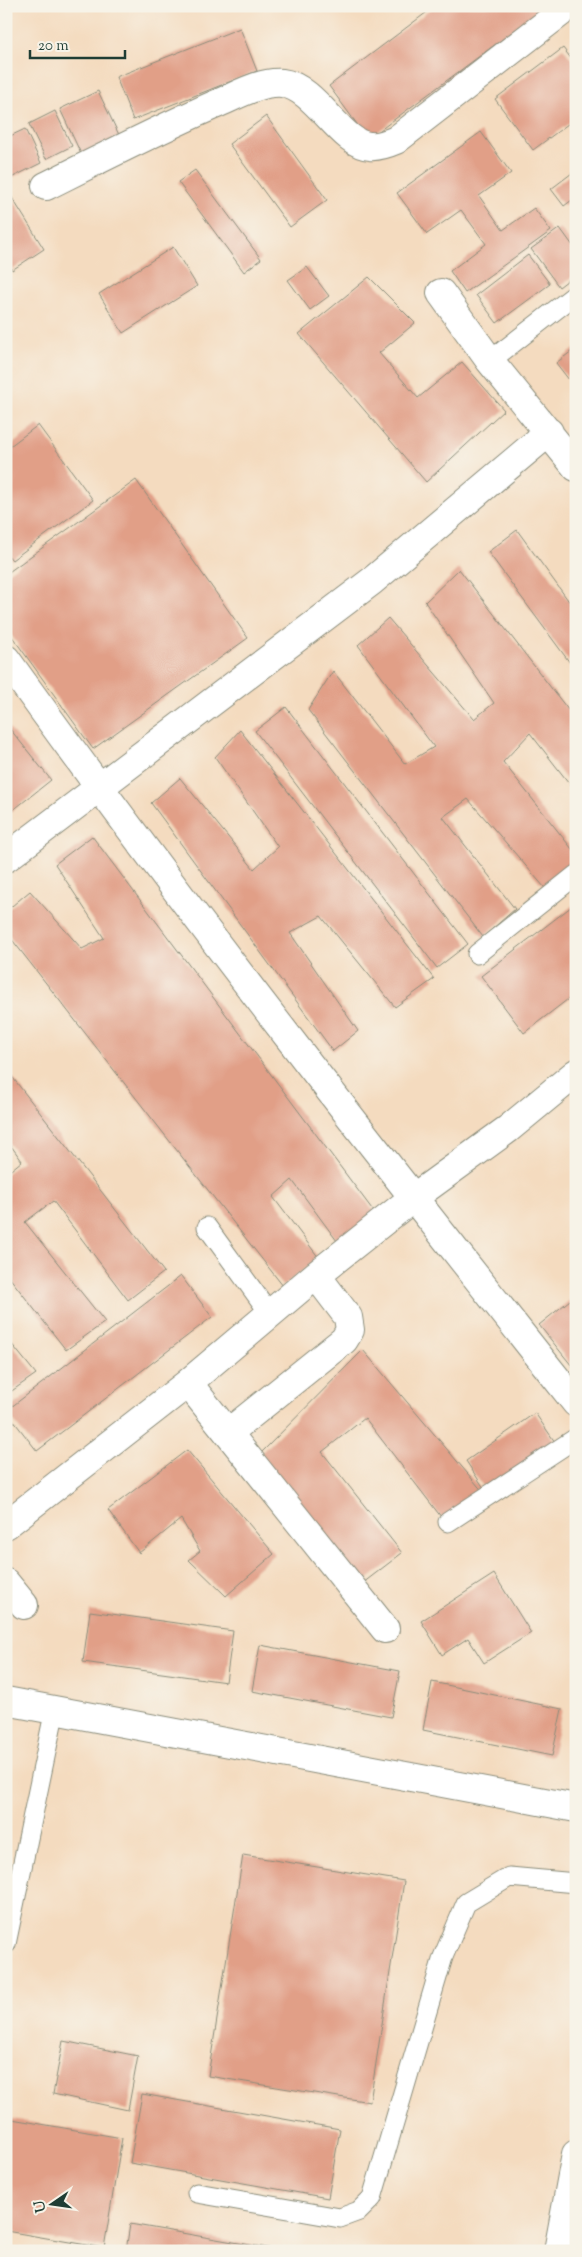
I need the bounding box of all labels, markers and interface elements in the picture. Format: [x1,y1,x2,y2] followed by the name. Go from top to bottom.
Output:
[30,28,125,60] scale bar
[38,36,69,57] text: 20 m
[28,2180,78,2230] north arrow
[30,2198,52,2214] text: U

